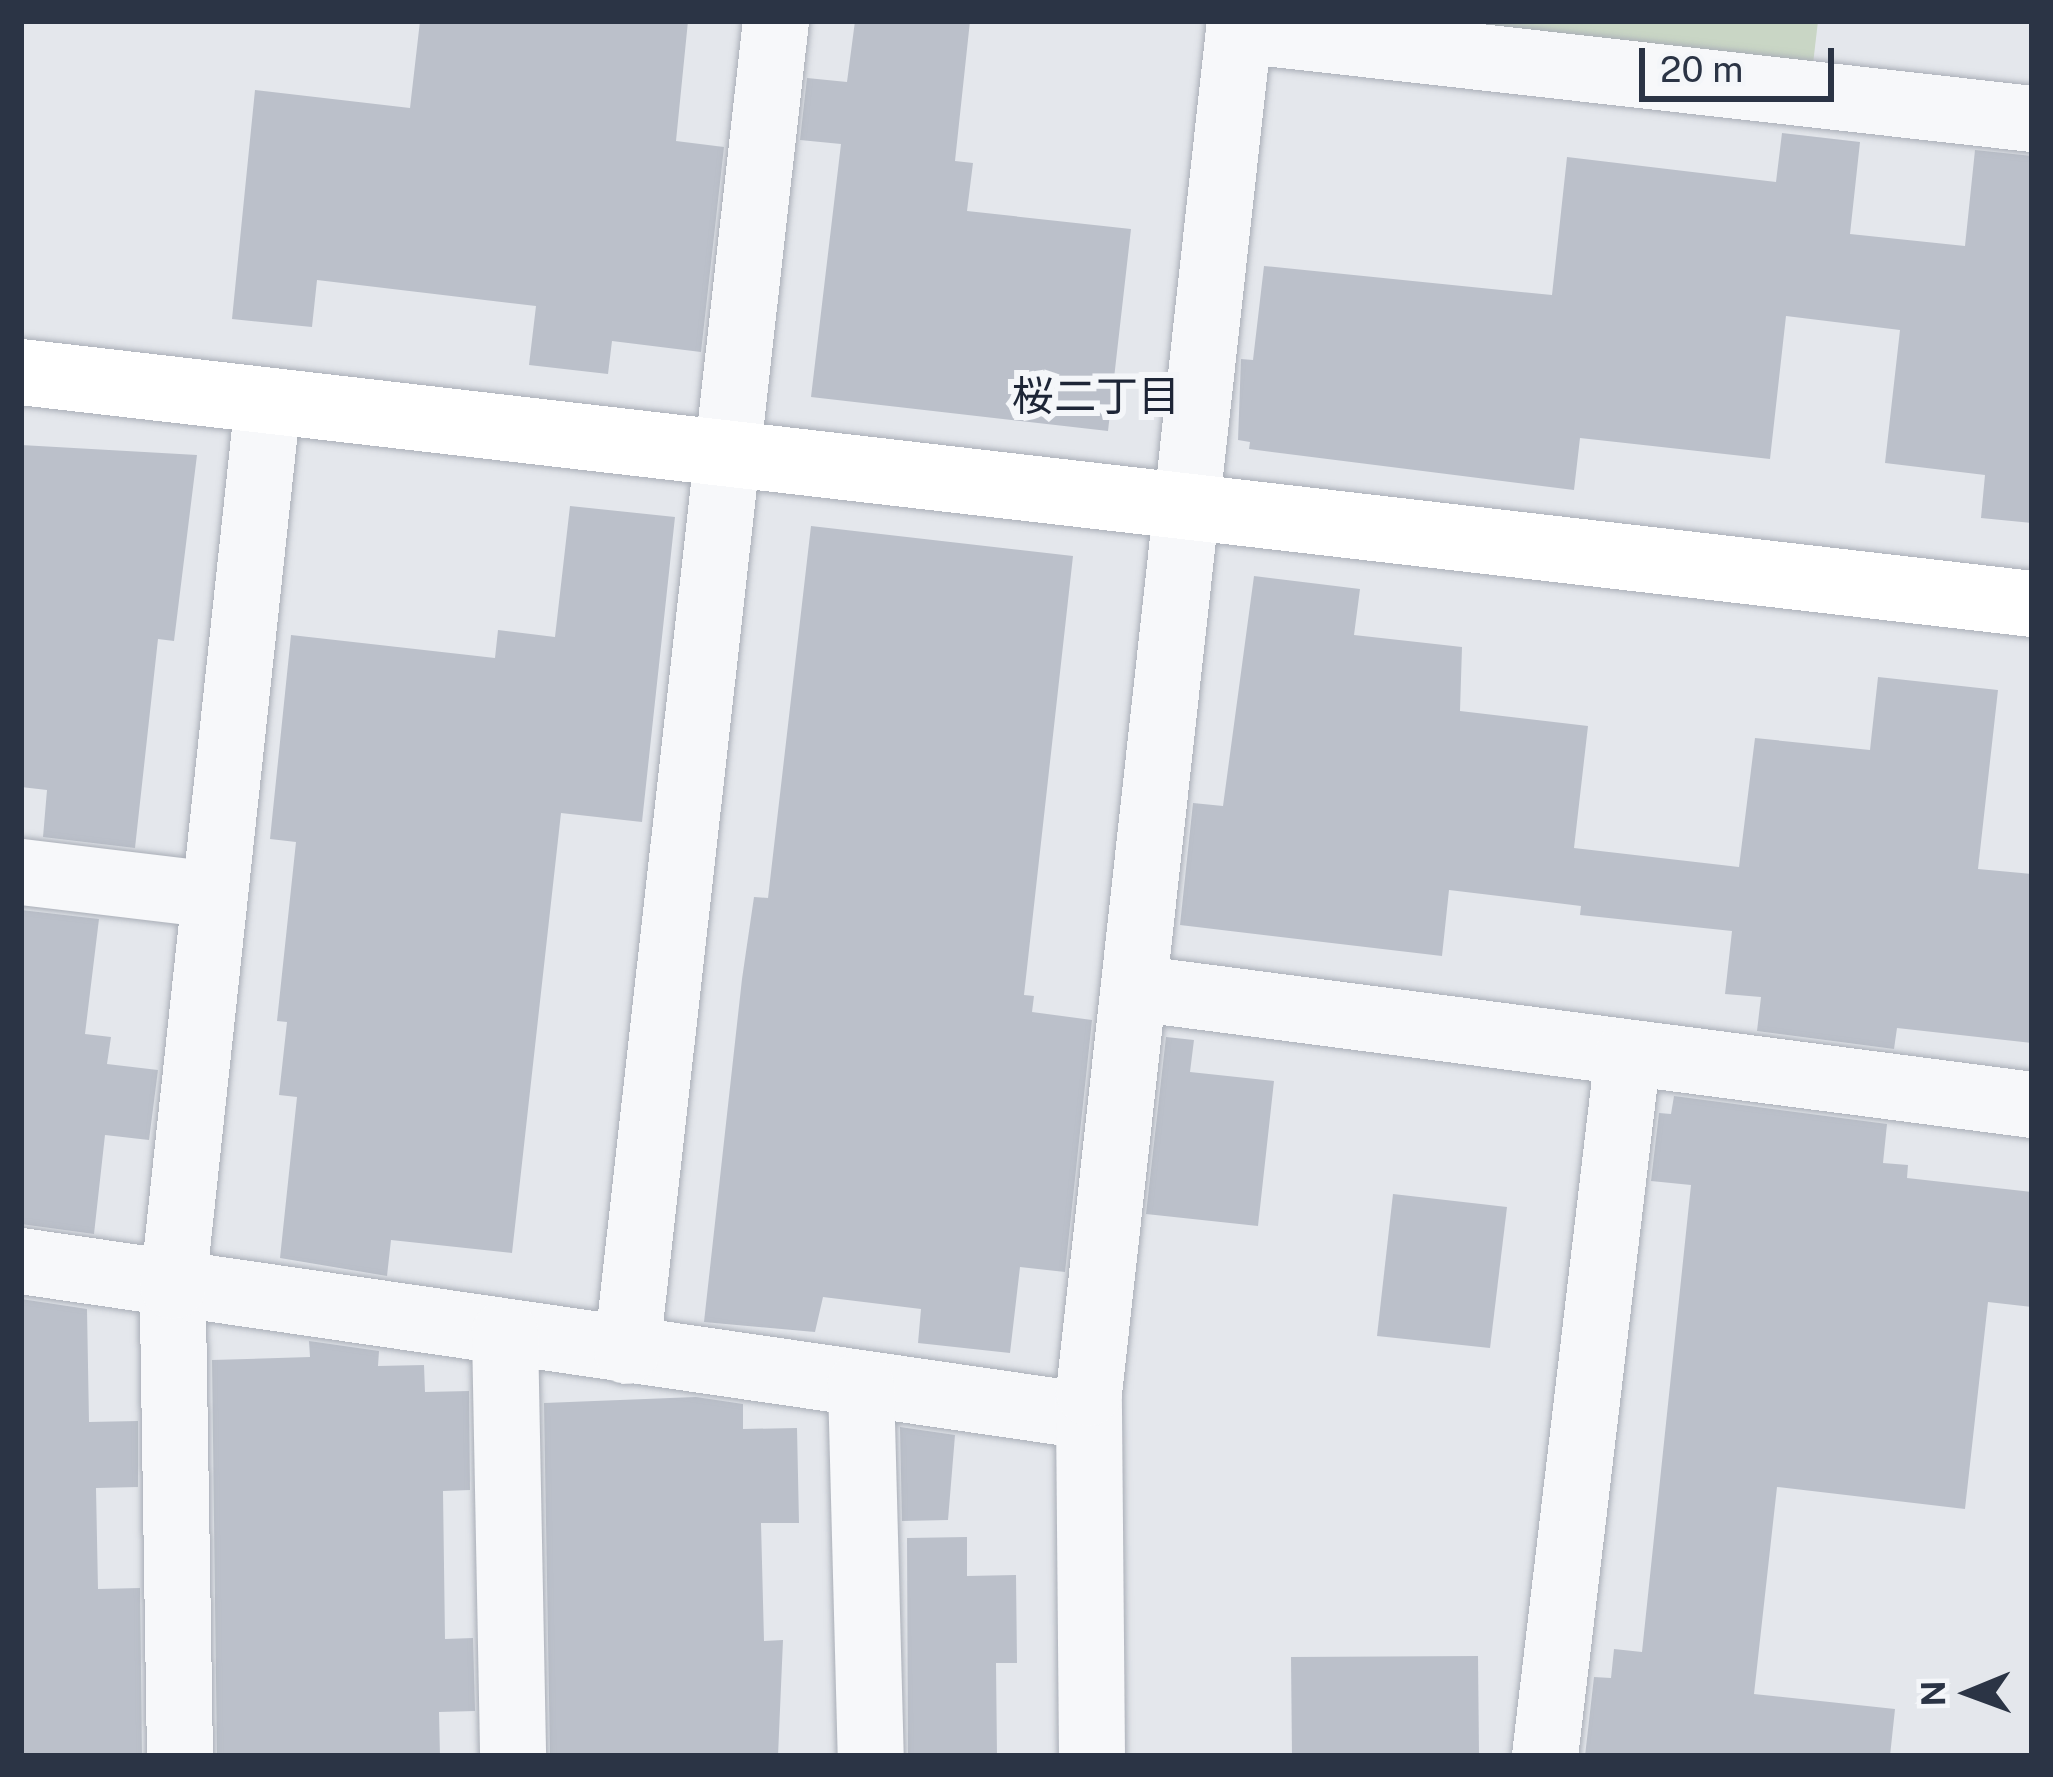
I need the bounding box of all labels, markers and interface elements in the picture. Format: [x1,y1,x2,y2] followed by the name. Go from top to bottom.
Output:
[1645,24,1840,98] scale bar
[1660,48,1743,90] text: 20 m
[1012,371,1180,421] district label: 桜二丁目
[1909,1633,2029,1753] north arrow
[1914,1680,1952,1707] text: N

